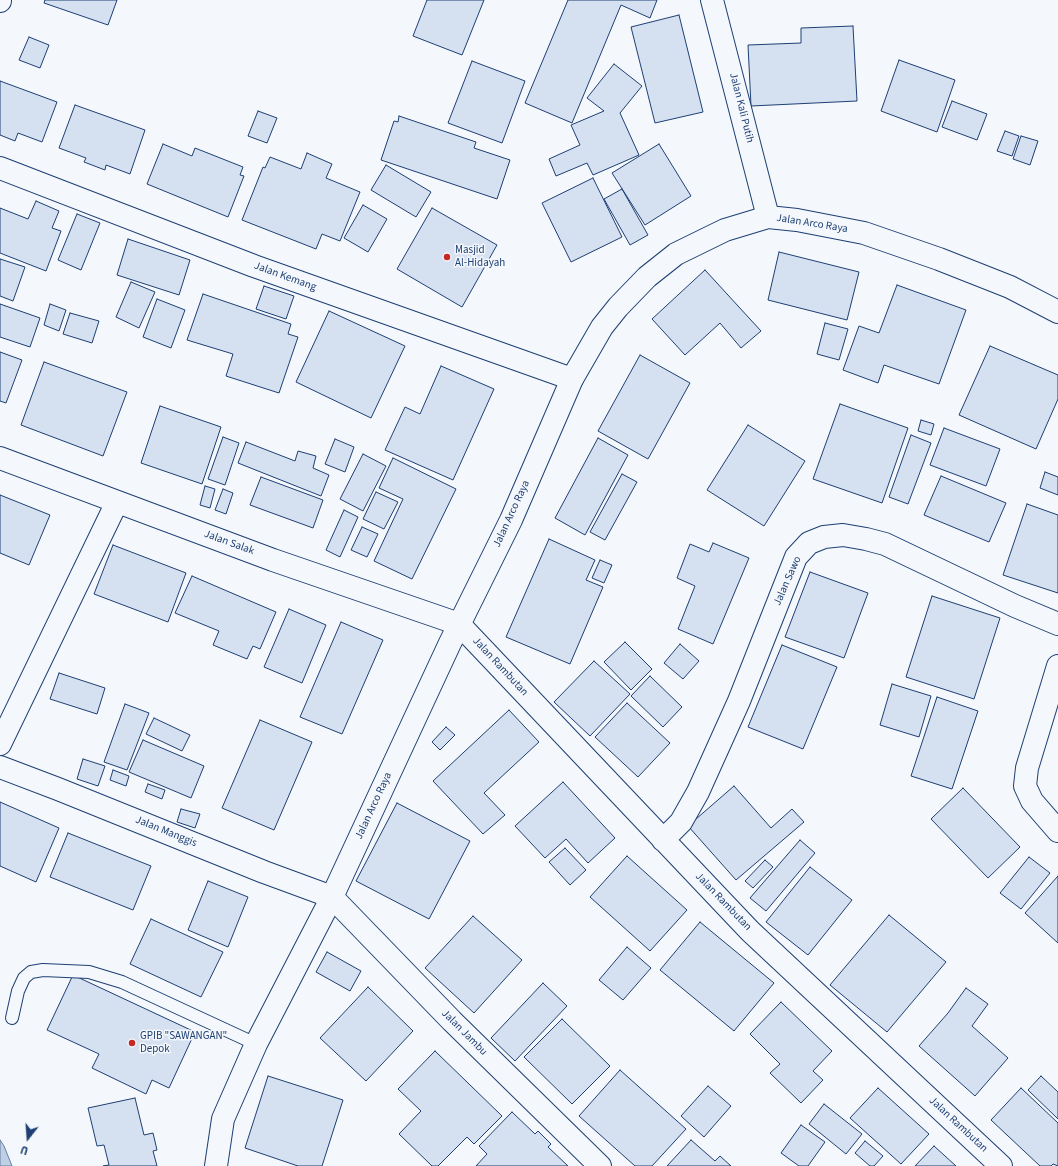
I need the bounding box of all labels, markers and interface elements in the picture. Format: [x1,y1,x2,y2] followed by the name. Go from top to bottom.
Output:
[726,72,756,144] street label: Jalan Kali Putih
[775,212,849,236] street label: Jalan Arco Raya
[455,244,505,270] place label: Masjid Al-Hidayah
[442,252,452,262] marker: Masjid Al-Hidayah
[252,260,318,294] street label: Jalan Kemang
[491,478,533,550] street label: Jalan Arco Raya
[202,528,256,558] street label: Jalan Salak
[771,554,805,608] street label: Jalan Sawo
[469,635,531,699] street label: Jalan Rambutan
[353,770,395,842] street label: Jalan Arco Raya
[133,814,199,850] street label: Jalan Manggis
[692,870,754,934] street label: Jalan Rambutan
[438,1007,490,1059] street label: Jalan Jambu
[140,1030,227,1056] place label: GPIB "SAWANGAN" Depok
[127,1038,137,1048] marker: GPIB "SAWANGAN" Depok
[926,1094,990,1156] street label: Jalan Rambutan
[8,1118,48,1158] north arrow
[19,1142,30,1158] text: U

